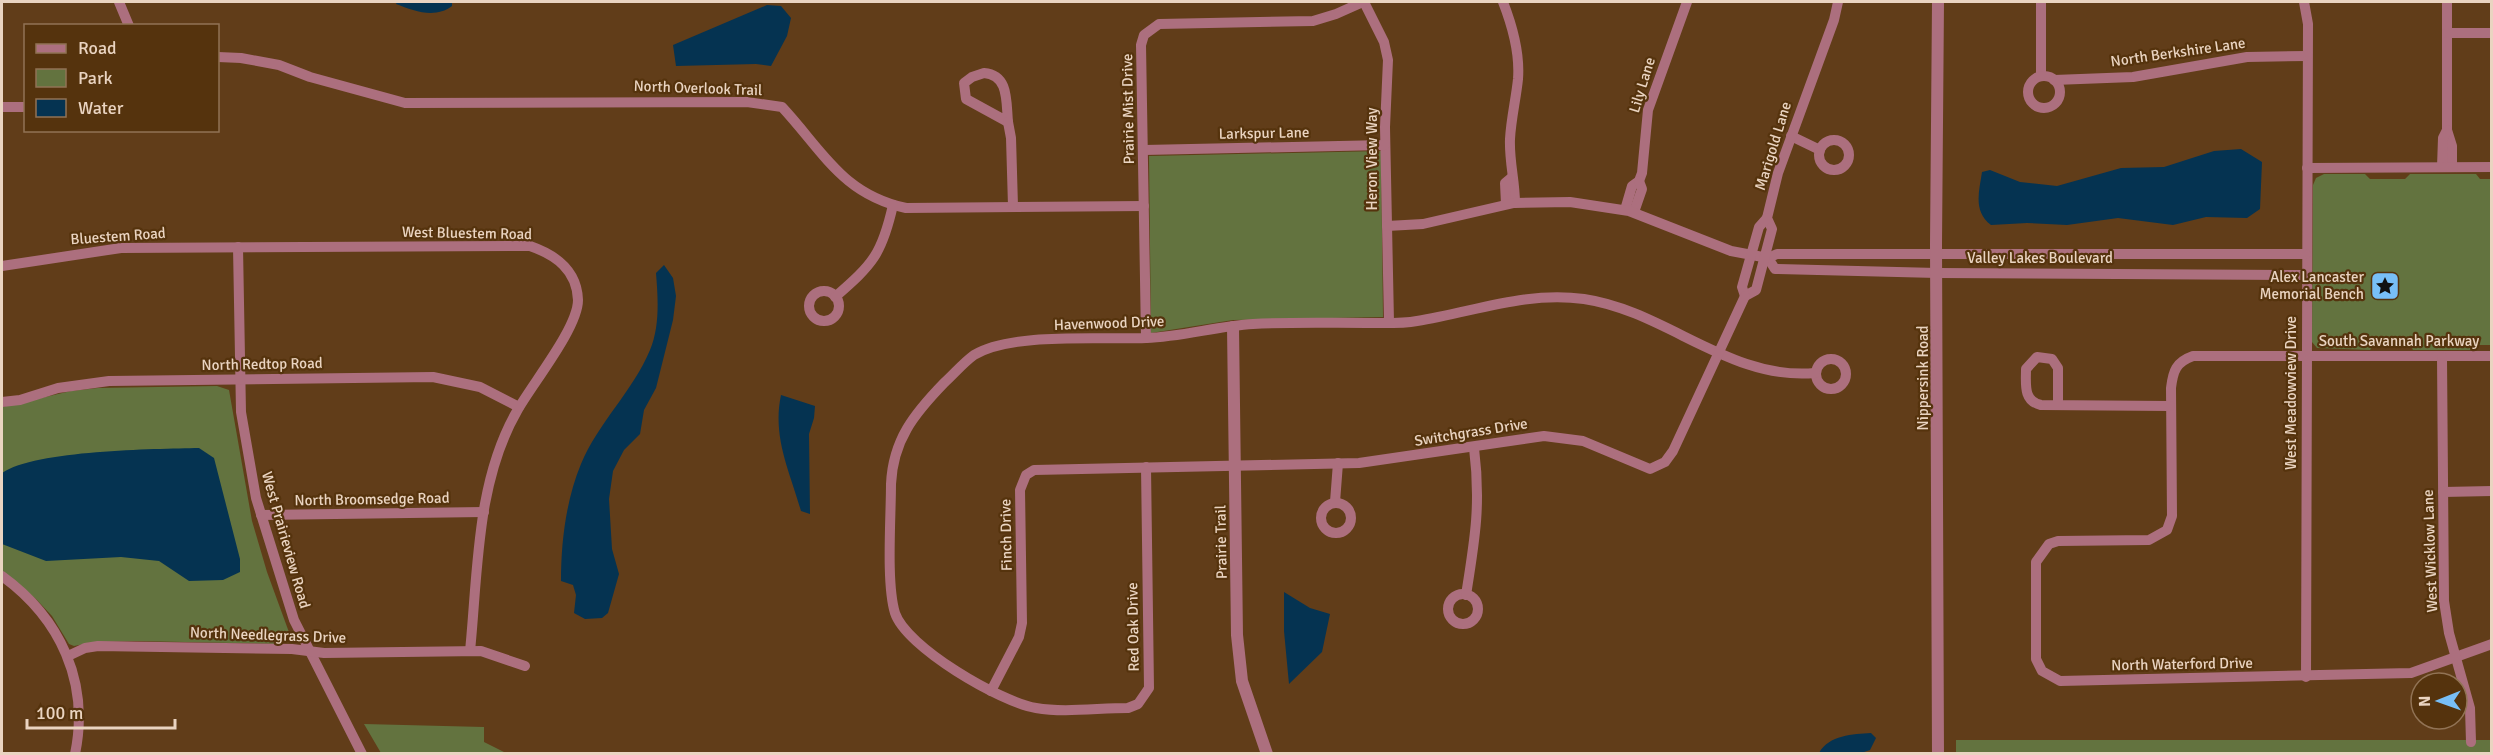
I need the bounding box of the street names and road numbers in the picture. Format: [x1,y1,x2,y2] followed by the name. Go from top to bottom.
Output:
[2109,34,2247,70] street label: North Berkshire Lane
[1118,53,1138,165] street label: Prairie Mist Drive
[1625,55,1659,115] street label: Lily Lane
[633,77,763,99] street label: North Overlook Trail
[1751,99,1795,193] street label: Marigold Lane
[1363,108,1381,210] street label: Heron View Way
[1218,123,1310,143] street label: Larkspur Lane
[402,223,532,243] street label: West Bluestem Road
[70,224,166,248] street label: Bluestem Road
[1967,249,2113,267] street label: Valley Lakes Boulevard
[1053,312,1165,334] street label: Havenwood Drive
[2282,316,2300,470] street label: West Meadowview Drive
[1914,325,1932,430] street label: Nippersink Road
[2319,332,2479,350] street label: South Savannah Parkway
[201,354,323,374] street label: North Redtop Road
[1413,414,1529,450] street label: Switchgrass Drive
[258,469,314,611] street label: West Prairieview Road
[294,489,450,509] street label: North Broomsedge Road
[2419,489,2441,613] street label: West Wicklow Lane
[996,499,1016,571] street label: Finch Drive
[1211,505,1231,579] street label: Prairie Trail
[1123,582,1143,672] street label: Red Oak Drive
[190,623,346,647] street label: North Needlegrass Drive
[2111,654,2253,674] street label: North Waterford Drive

